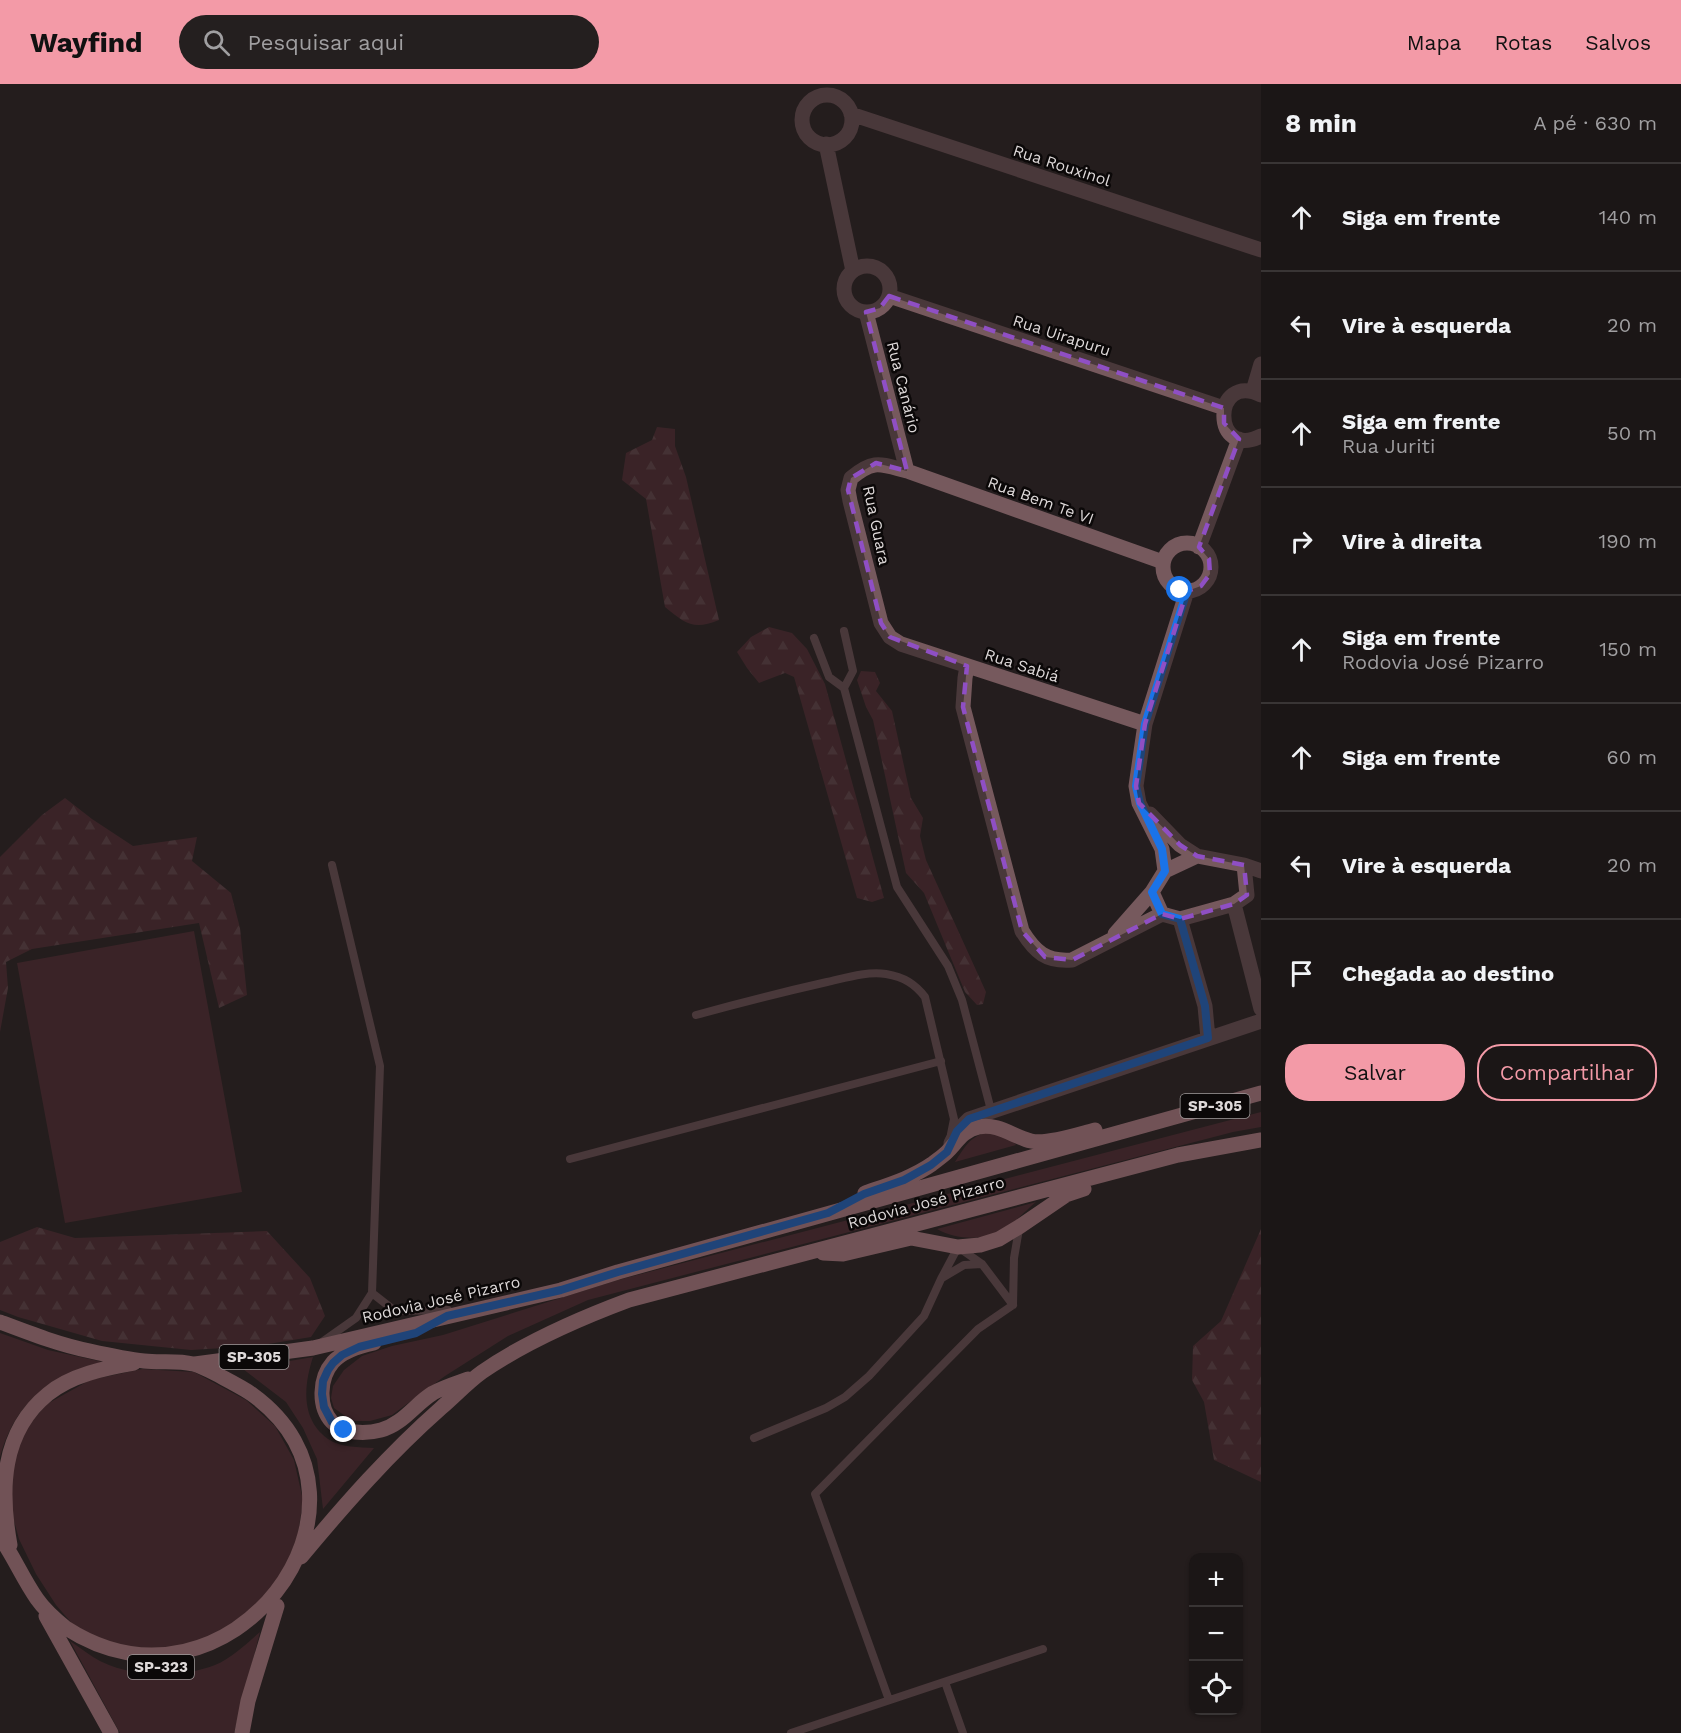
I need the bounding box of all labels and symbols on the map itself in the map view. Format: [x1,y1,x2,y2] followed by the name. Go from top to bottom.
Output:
[1011,141,1113,190] street label: Rua Rouxinol
[1011,311,1113,360] street label: Rua Uirapuru
[883,339,924,435] street label: Rua Canário
[985,472,1097,528] street label: Rua Bem Te VI
[859,484,894,566] street label: Rua Guara
[1166,576,1192,602] route start
[982,645,1061,686] street label: Rua Sabiá
[1180,1094,1250,1118] road number: SP-305
[846,1172,1007,1233] street label: Rodovia José Pizarro
[360,1272,522,1327] street label: Rodovia José Pizarro
[220,1345,288,1369] road number: SP-305
[330,1416,356,1442] route end
[128,1655,194,1679] road number: SP-323

